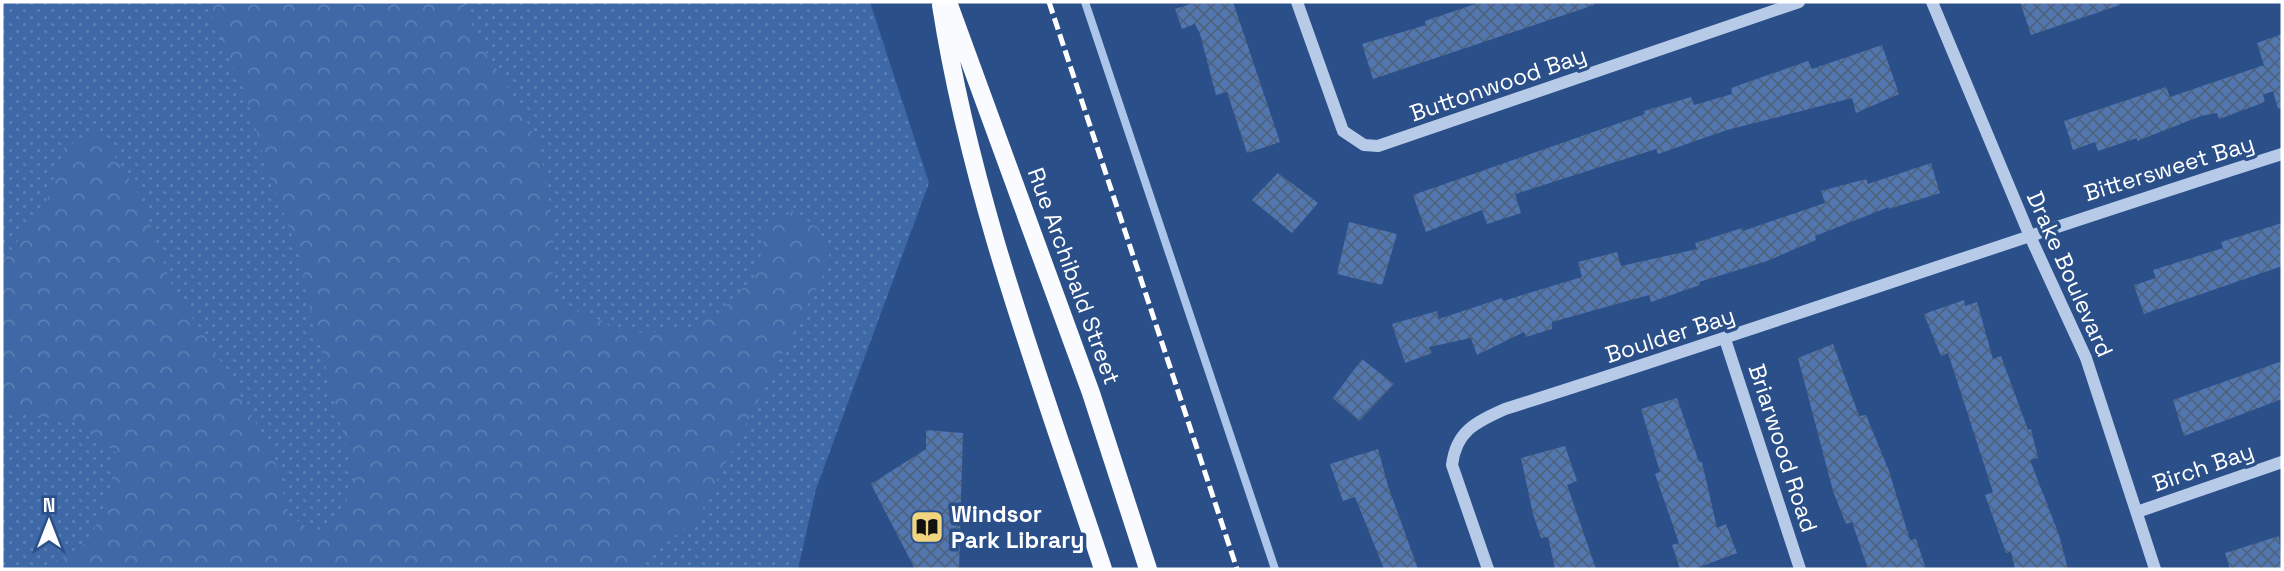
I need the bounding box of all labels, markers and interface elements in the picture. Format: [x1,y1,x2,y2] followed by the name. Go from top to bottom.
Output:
[1406,40,1590,128] street label: Buttonwood Bay
[2080,128,2258,208] street label: Bittersweet Bay
[1021,163,1127,389] street label: Rue Archibald Street
[2020,186,2120,362] street label: Drake Boulevard
[1601,300,1739,370] street label: Boulder Bay
[1742,360,1824,536] street label: Briarwood Road
[2148,436,2258,498] street label: Birch Bay
[14,487,84,557] north arrow
[43,493,55,518] text: N
[951,499,1085,555] place label: Windsor Park Library
[908,508,946,546] library icon: Windsor Park Library

